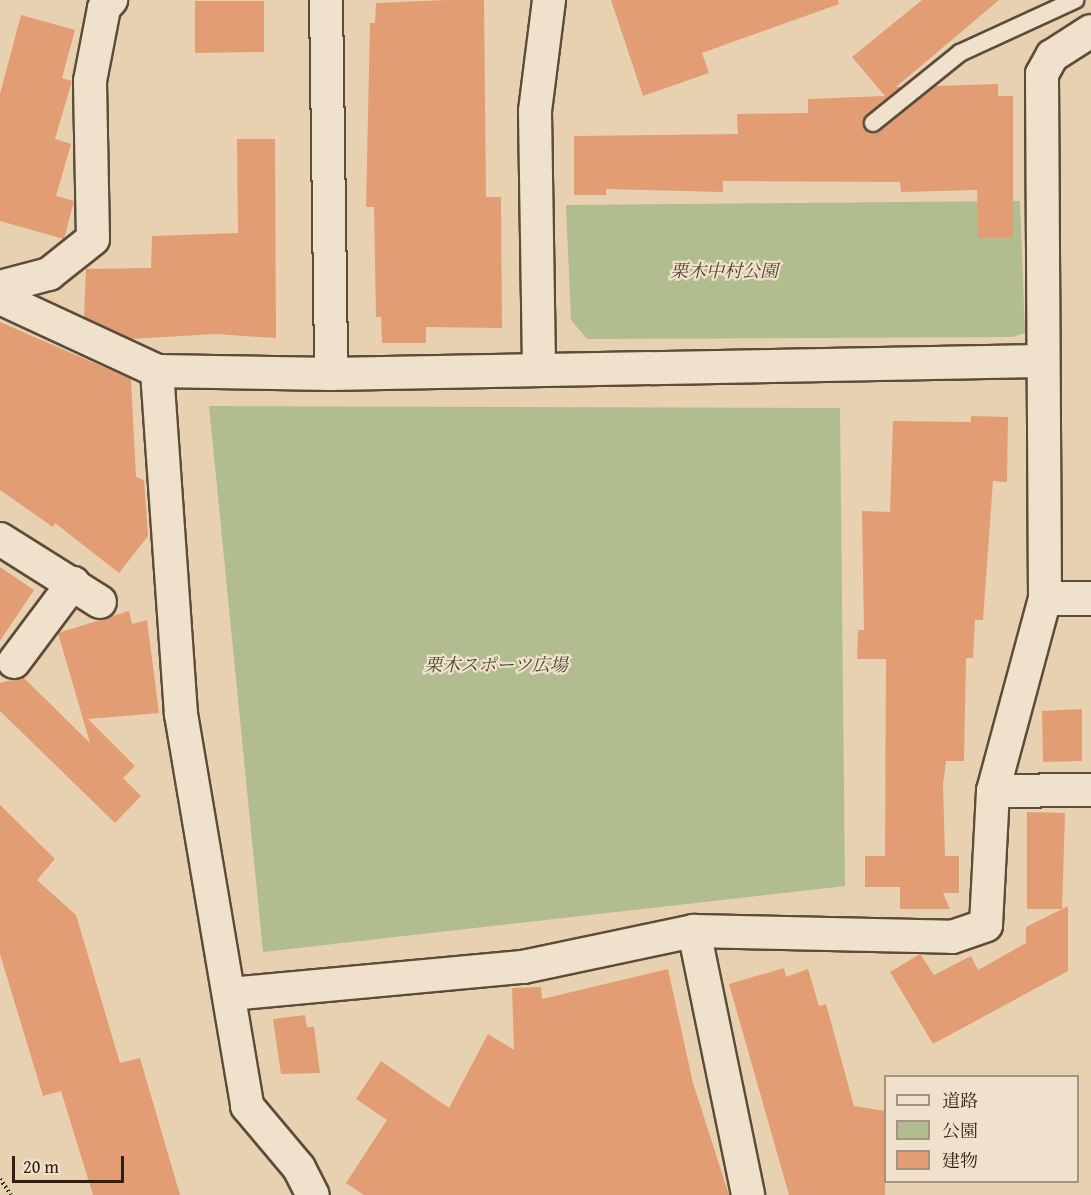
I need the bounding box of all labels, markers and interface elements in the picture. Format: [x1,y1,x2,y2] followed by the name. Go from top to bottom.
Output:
[670,260,778,282] park label: 栗木中村公園
[424,654,568,676] park label: 栗木スポーツ広場
[884,1075,1079,1183] legend
[942,1087,978,1114] text: 道路
[942,1117,978,1144] text: 公園
[15,1144,128,1182] scale bar
[942,1147,978,1174] text: 建物
[23,1153,59,1180] text: 20 m

